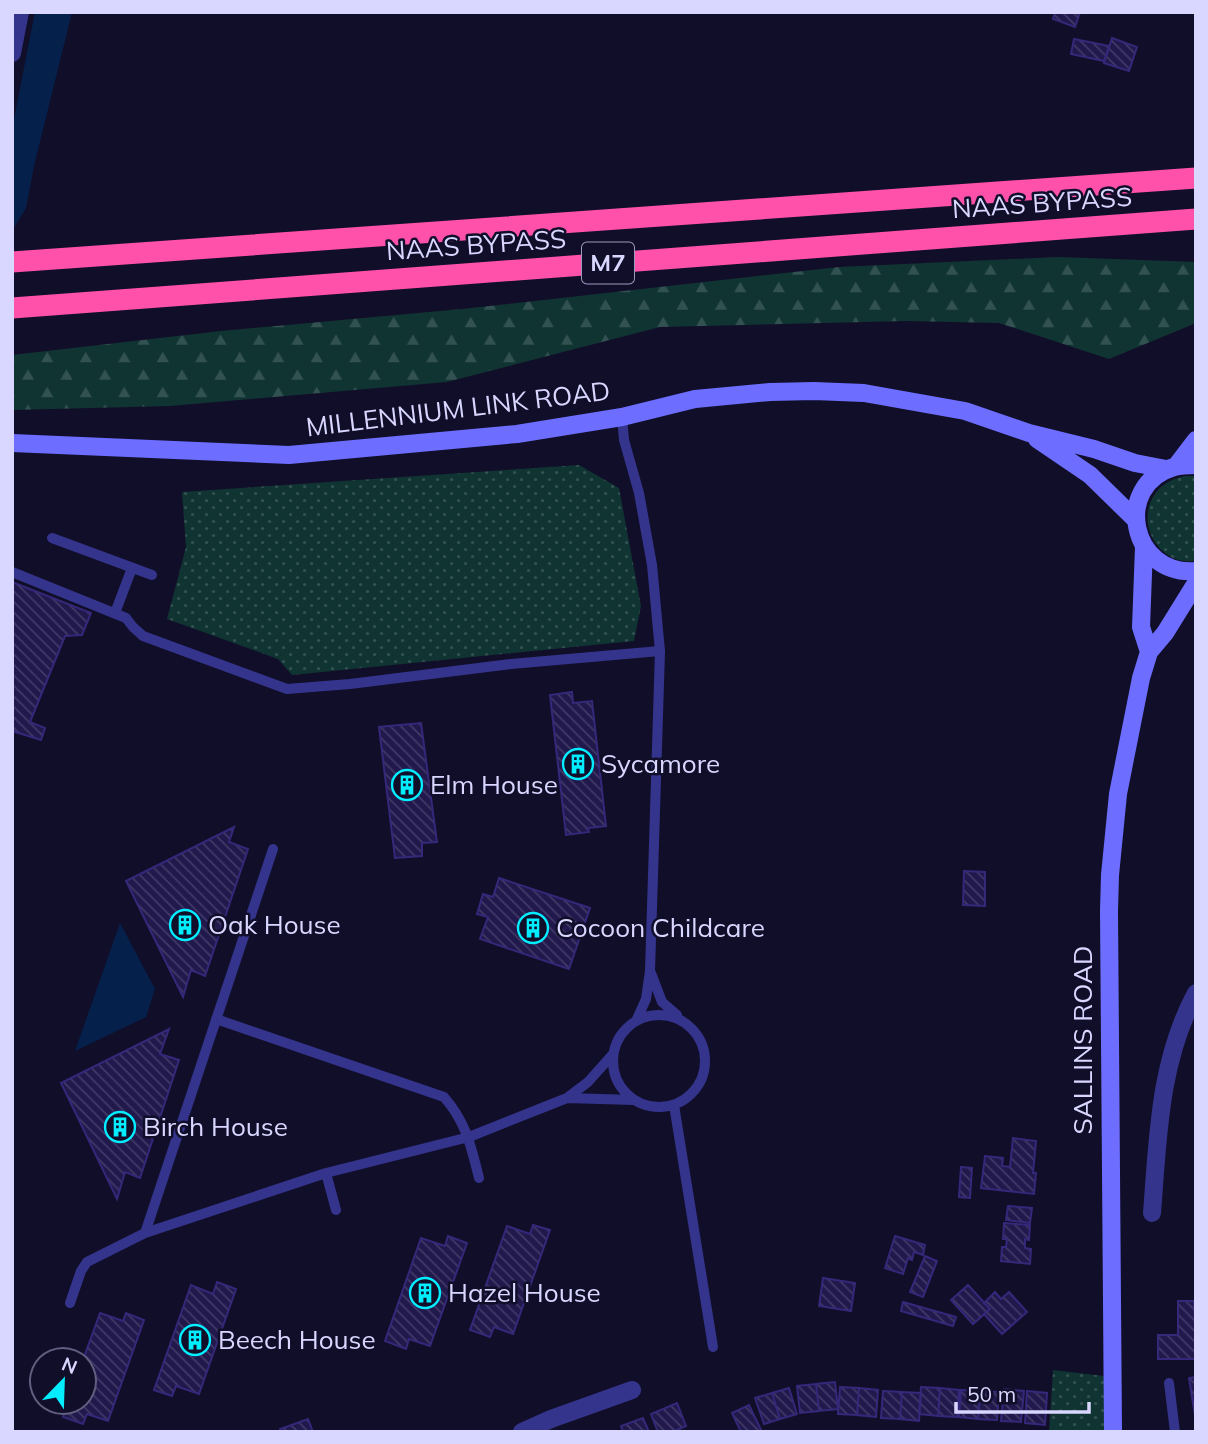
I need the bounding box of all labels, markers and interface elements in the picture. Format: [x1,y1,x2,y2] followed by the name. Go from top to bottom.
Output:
[951,180,1133,225] street label: NAAS BYPASS
[385,222,567,267] street label: NAAS BYPASS
[582,242,634,284] road number: M7
[304,373,612,444] street label: MILLENNIUM LINK ROAD
[561,747,595,781] building icon: Sycamore
[601,747,720,780] place label: Sycamore
[390,768,424,802] building icon: Elm House
[430,768,558,801] place label: Elm House
[168,908,202,942] building icon: Oak House
[208,908,341,941] place label: Oak House
[516,911,550,945] building icon: Cocoon Childcare
[556,911,765,944] place label: Cocoon Childcare
[1066,946,1099,1134] street label: SALLINS ROAD
[103,1110,137,1144] building icon: Birch House
[143,1110,288,1143] place label: Birch House
[408,1276,442,1310] building icon: Hazel House
[448,1276,601,1309] place label: Hazel House
[178,1323,212,1357] building icon: Beech House
[218,1323,376,1356] place label: Beech House
[28,1346,98,1416] north arrow
[58,1352,81,1379] text: N
[956,1370,1089,1414] scale bar
[967,1381,1016,1407] text: 50 m

